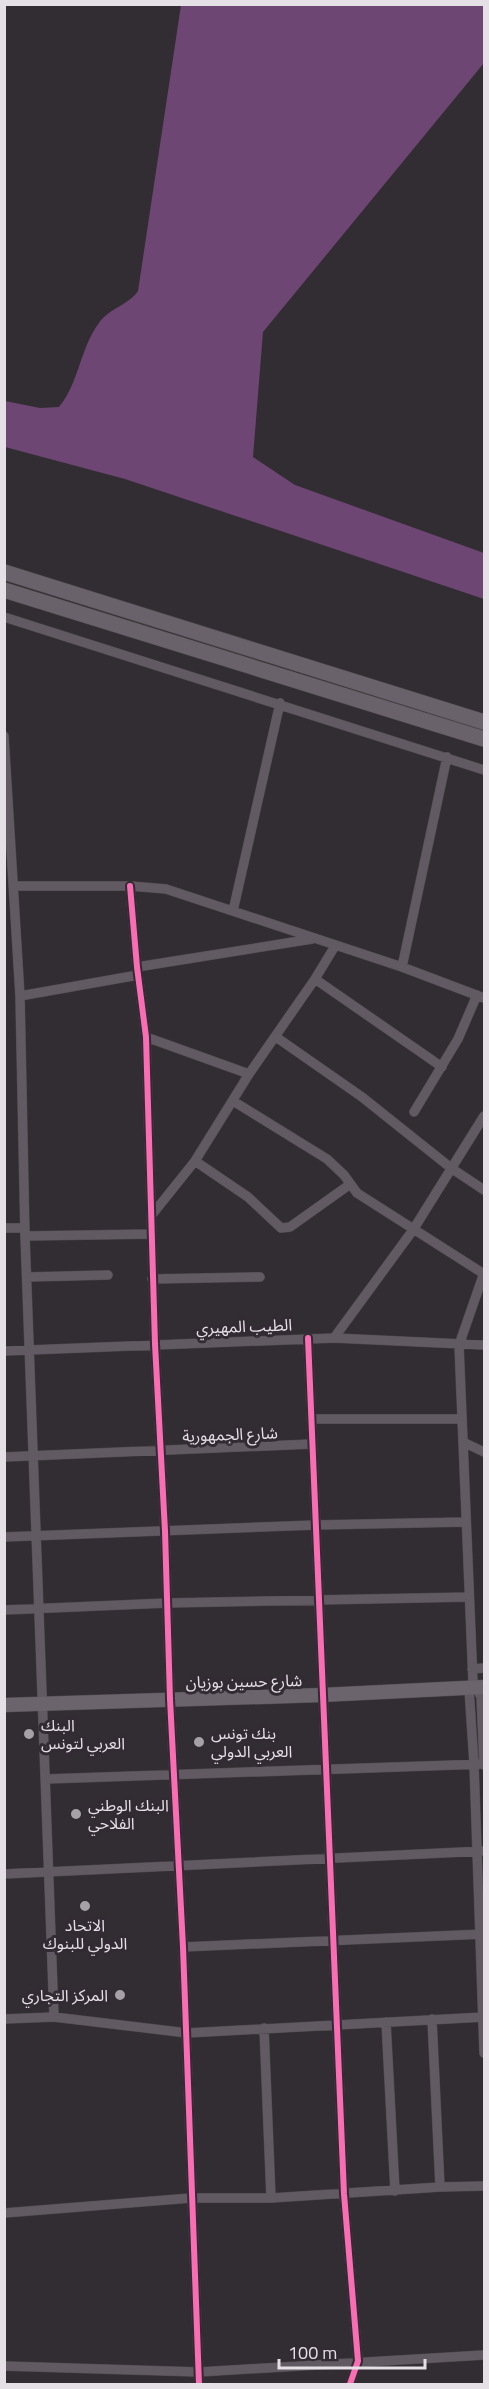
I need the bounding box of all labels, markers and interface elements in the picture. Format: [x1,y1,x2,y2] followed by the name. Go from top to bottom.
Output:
[196,1312,292,1340] street label: الطيب المهيري
[182,1420,278,1449] street label: شارع الجمهورية
[186,1668,302,1695] street label: شارع حسين بوزيان
[41,1713,125,1756] place label: البنك العربي لتونس
[211,1721,292,1764] place label: بنك تونس العربي الدولي
[22,1727,36,1741] marker: البنك العربي لتونس
[192,1735,206,1749] marker: بنك تونس العربي الدولي
[88,1793,169,1836] place label: البنك الوطني الفلاحي
[69,1807,83,1821] marker: البنك الوطني الفلاحي
[78,1899,92,1913] marker: الاتحاد الدولي للبنوك
[43,1913,127,1956] place label: الاتحاد الدولي للبنوك
[22,1983,108,2008] place label: المركز التجاري
[113,1988,127,2002] marker: المركز التجاري
[279,2332,424,2370] scale bar
[288,2339,337,2366] text: 100 m

